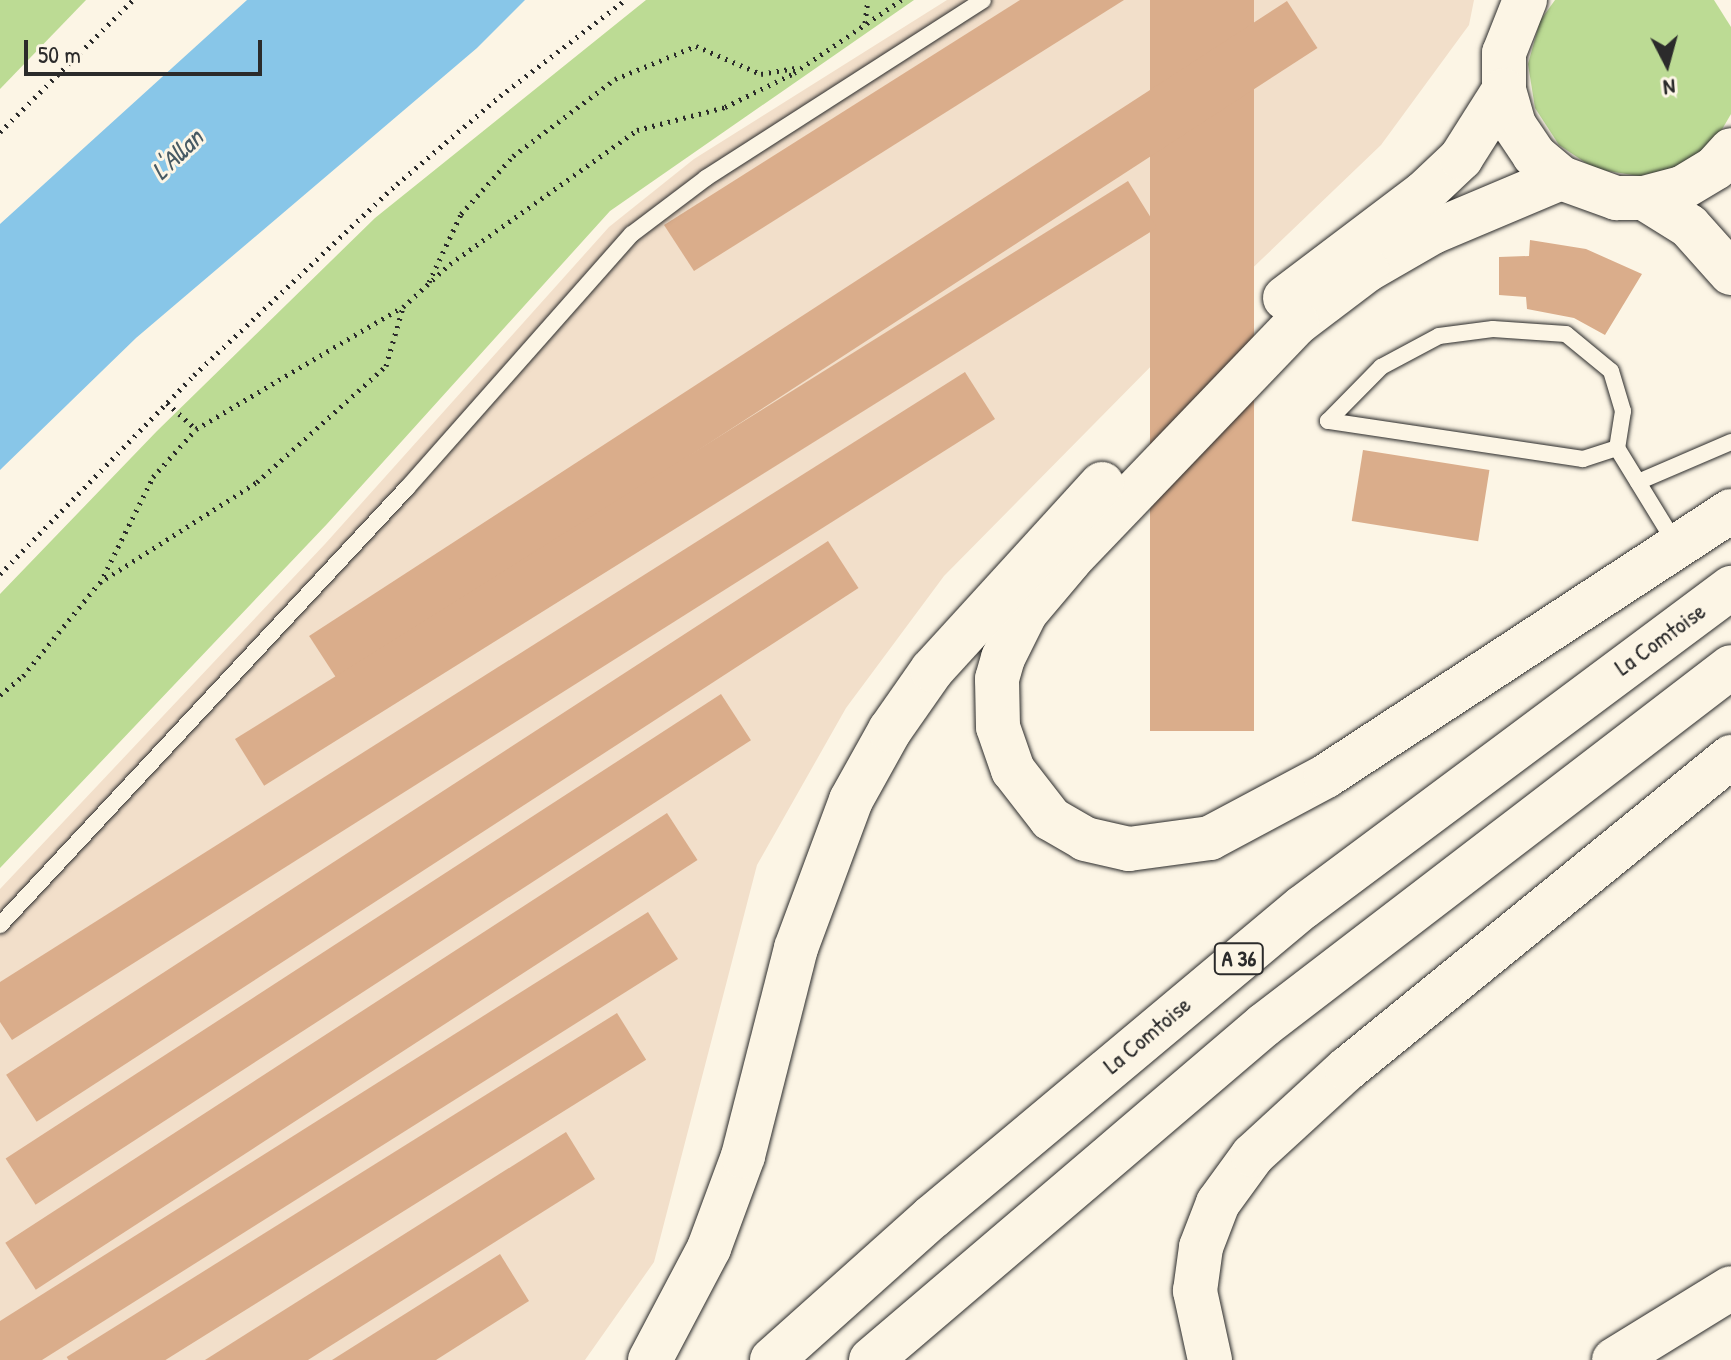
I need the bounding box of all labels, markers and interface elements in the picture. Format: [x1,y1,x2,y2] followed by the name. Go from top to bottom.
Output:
[28,24,266,74] scale bar
[1627,24,1707,104] north arrow
[38,38,81,70] text: 50 m
[1662,72,1677,103] text: N
[145,122,209,186] water label: L'Allan
[1609,596,1711,682] street label: La Comtoise
[1213,941,1265,977] road number: A 36
[1097,990,1197,1080] street label: La Comtoise

